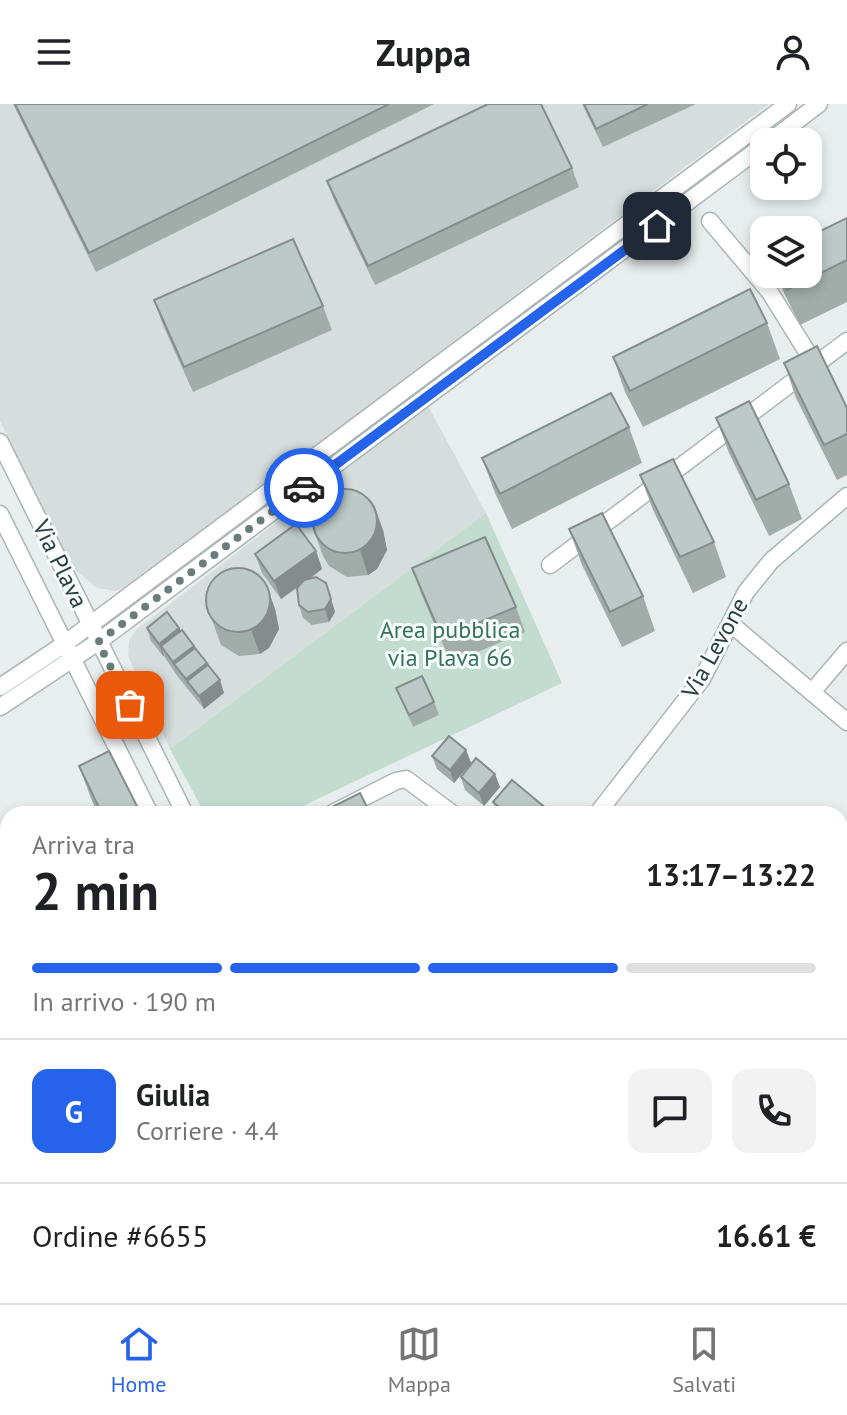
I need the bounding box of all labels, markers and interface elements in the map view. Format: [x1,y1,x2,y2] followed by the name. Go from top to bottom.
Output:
[376,29,471,76] text: Zuppa
[32,30,76,74] icon: menu
[771,30,815,74] icon: person
[750,128,822,288] map controls
[750,128,822,200] button: locate
[623,192,691,260] pin
[635,204,679,248] icon: home
[750,216,822,288] button: layers
[264,448,344,528] courier
[282,466,326,510] icon: car
[25,514,95,613] street label: Via Plava
[674,592,755,704] street label: Via Levone
[380,614,520,673] park label: Area pubblica via Plava 66
[96,671,164,739] pin
[108,683,152,727] icon: bag
[32,828,135,861] text: Arriva tra
[646,855,816,894] text: 13:17–13:22
[32,857,159,924] text: 2 min
[32,985,216,1018] text: In arrivo · 190 m
[628,1069,712,1153] button: chat
[732,1069,816,1153] button: phone
[136,1075,210,1114] text: Giulia
[65,1092,83,1131] text: G
[136,1114,279,1147] text: Corriere · 4.4
[32,1216,208,1255] text: Ordine #6655
[716,1216,816,1255] text: 16.61 €
[111,1322,166,1398] tab: Home
[388,1322,451,1398] tab: Mappa
[672,1322,736,1398] tab: Salvati

